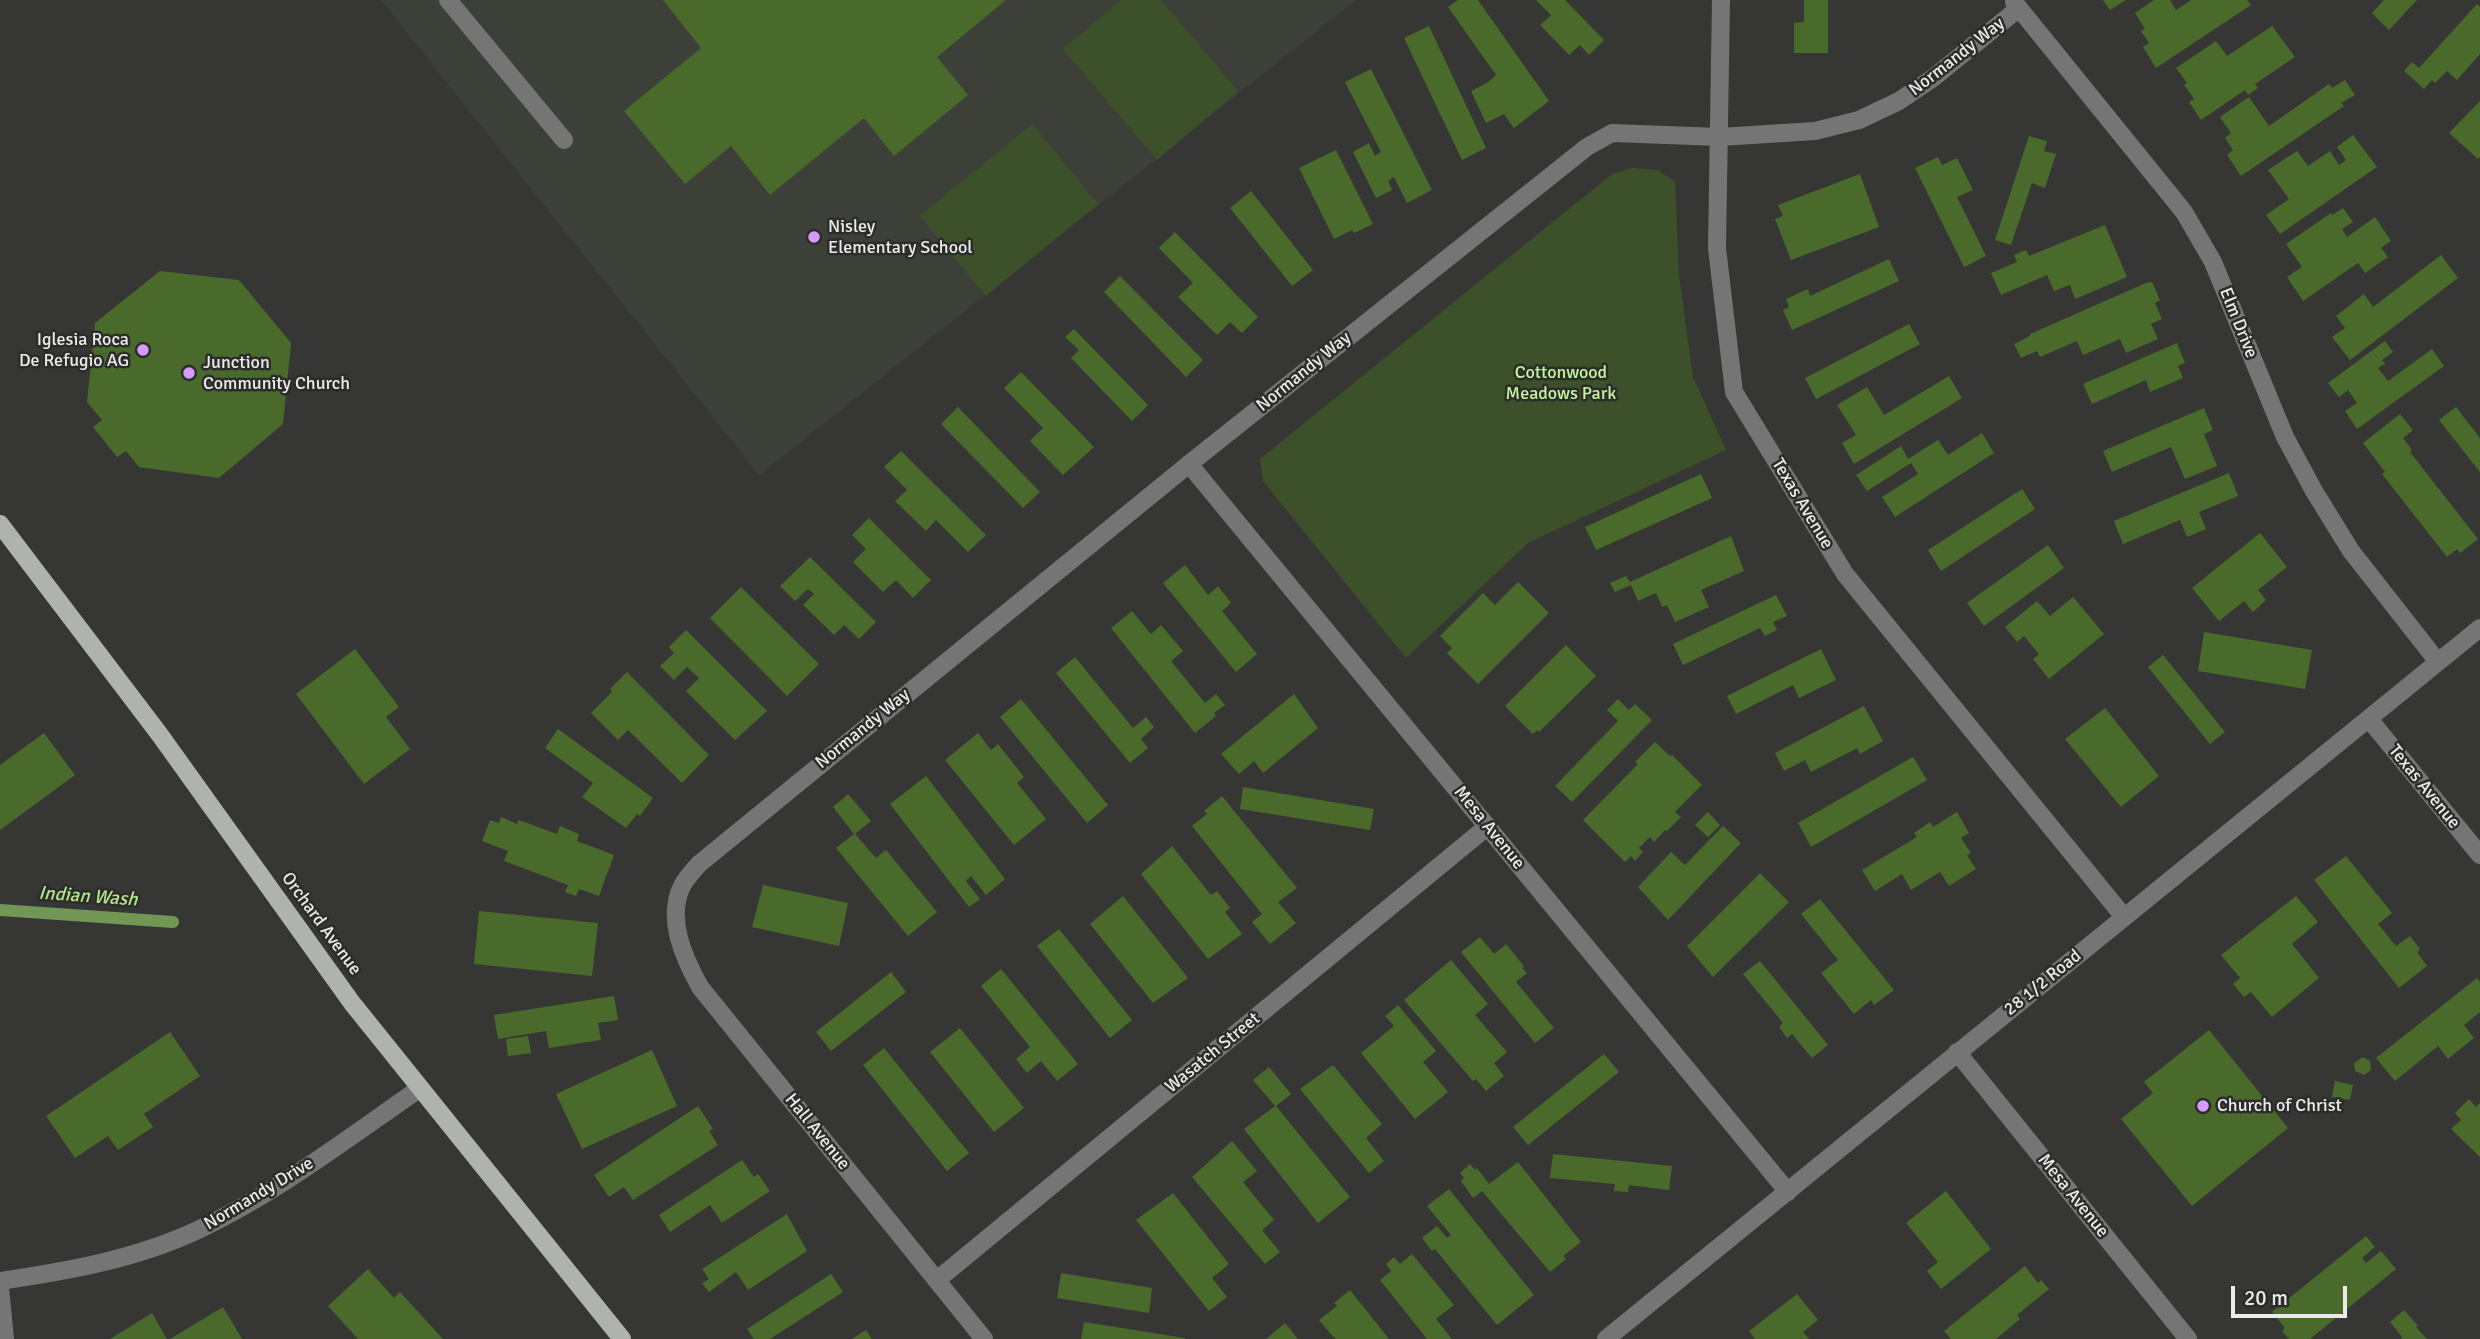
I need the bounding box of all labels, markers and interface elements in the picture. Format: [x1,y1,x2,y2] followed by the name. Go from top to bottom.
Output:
[1905,13,2009,101] street label: Normandy Way
[828,216,973,258] place label: Nisley Elementary School
[806,229,822,245] marker: Nisley Elementary School
[2214,285,2262,361] street label: Elm Drive
[1252,327,1356,417] street label: Normandy Way
[19,329,129,372] place label: Iglesia Roca De Refugio AG
[135,342,151,358] marker: Iglesia Roca De Refugio AG
[203,352,350,394] place label: Junction Community Church
[1506,362,1616,404] park label: Cottonwood Meadows Park
[181,365,197,381] marker: Junction Community Church
[1767,455,1837,553] street label: Texas Avenue
[811,684,915,774] street label: Normandy Way
[2384,741,2464,833] street label: Texas Avenue
[1449,782,1529,874] street label: Mesa Avenue
[276,868,366,980] street label: Orchard Avenue
[38,882,138,912] water label: Indian Wash
[2000,945,2086,1021] street label: 28 1/2 Road
[1161,1008,1265,1098] street label: Wasatch Street
[780,1089,854,1175] street label: Hall Avenue
[2217,1095,2342,1117] place label: Church of Christ
[2195,1098,2211,1114] marker: Church of Christ
[2033,1150,2113,1242] street label: Mesa Avenue
[200,1153,318,1235] street label: Normandy Drive
[2235,1272,2350,1316] scale bar
[2244,1285,2288,1311] text: 20 m

